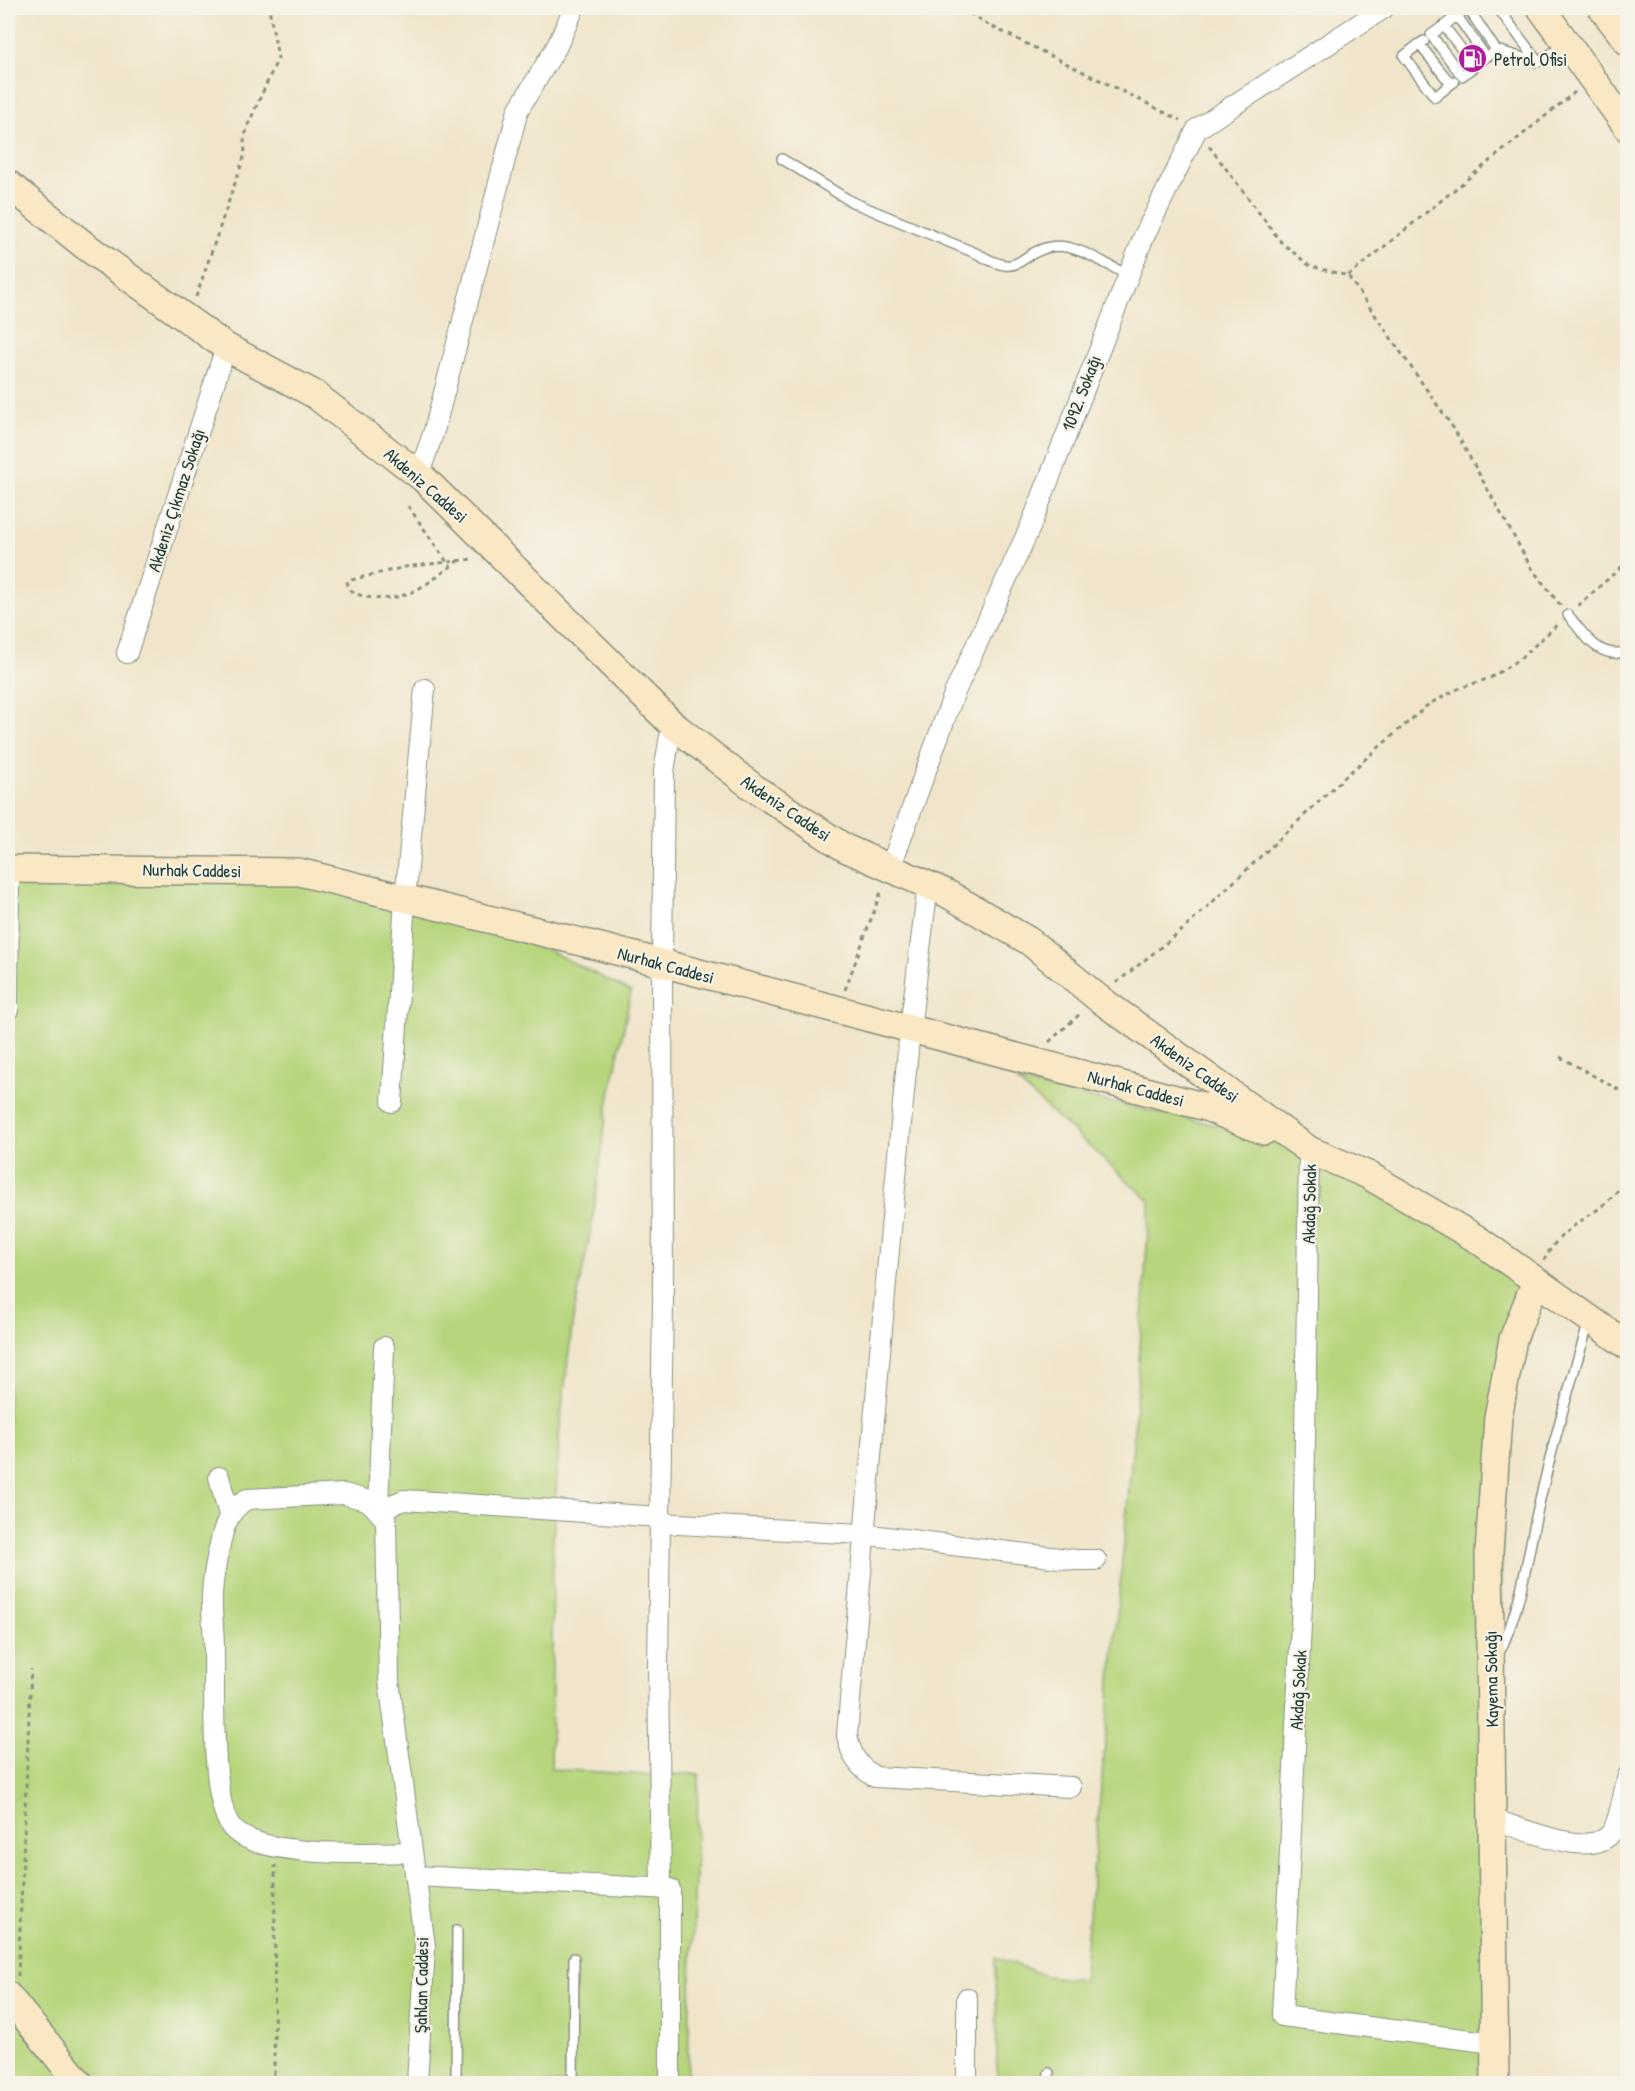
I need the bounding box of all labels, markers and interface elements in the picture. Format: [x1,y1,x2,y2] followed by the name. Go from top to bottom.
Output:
[1457,43,1489,75] fuel station icon: Petrol Ofisi
[1494,47,1567,72] place label: Petrol Ofisi
[1055,351,1107,435] street label: 1092. Sokağı
[141,425,211,575] street label: Akdeniz Çıkmaz Sokağı
[379,442,473,528] street label: Akdeniz Caddesi
[736,769,836,847] street label: Akdeniz Caddesi
[142,857,242,883] street label: Nurhak Caddesi
[615,940,717,990] street label: Nurhak Caddesi
[1146,1027,1244,1109] street label: Akdeniz Caddesi
[1085,1063,1187,1113] street label: Nurhak Caddesi
[1296,1163,1322,1244] street label: Akdağ Sokak
[1478,1630,1504,1728] street label: Kayema Sokağı
[1283,1649,1313,1731] street label: Akdağ Sokak
[408,1937,434,2033] street label: Şahlan Caddesi

